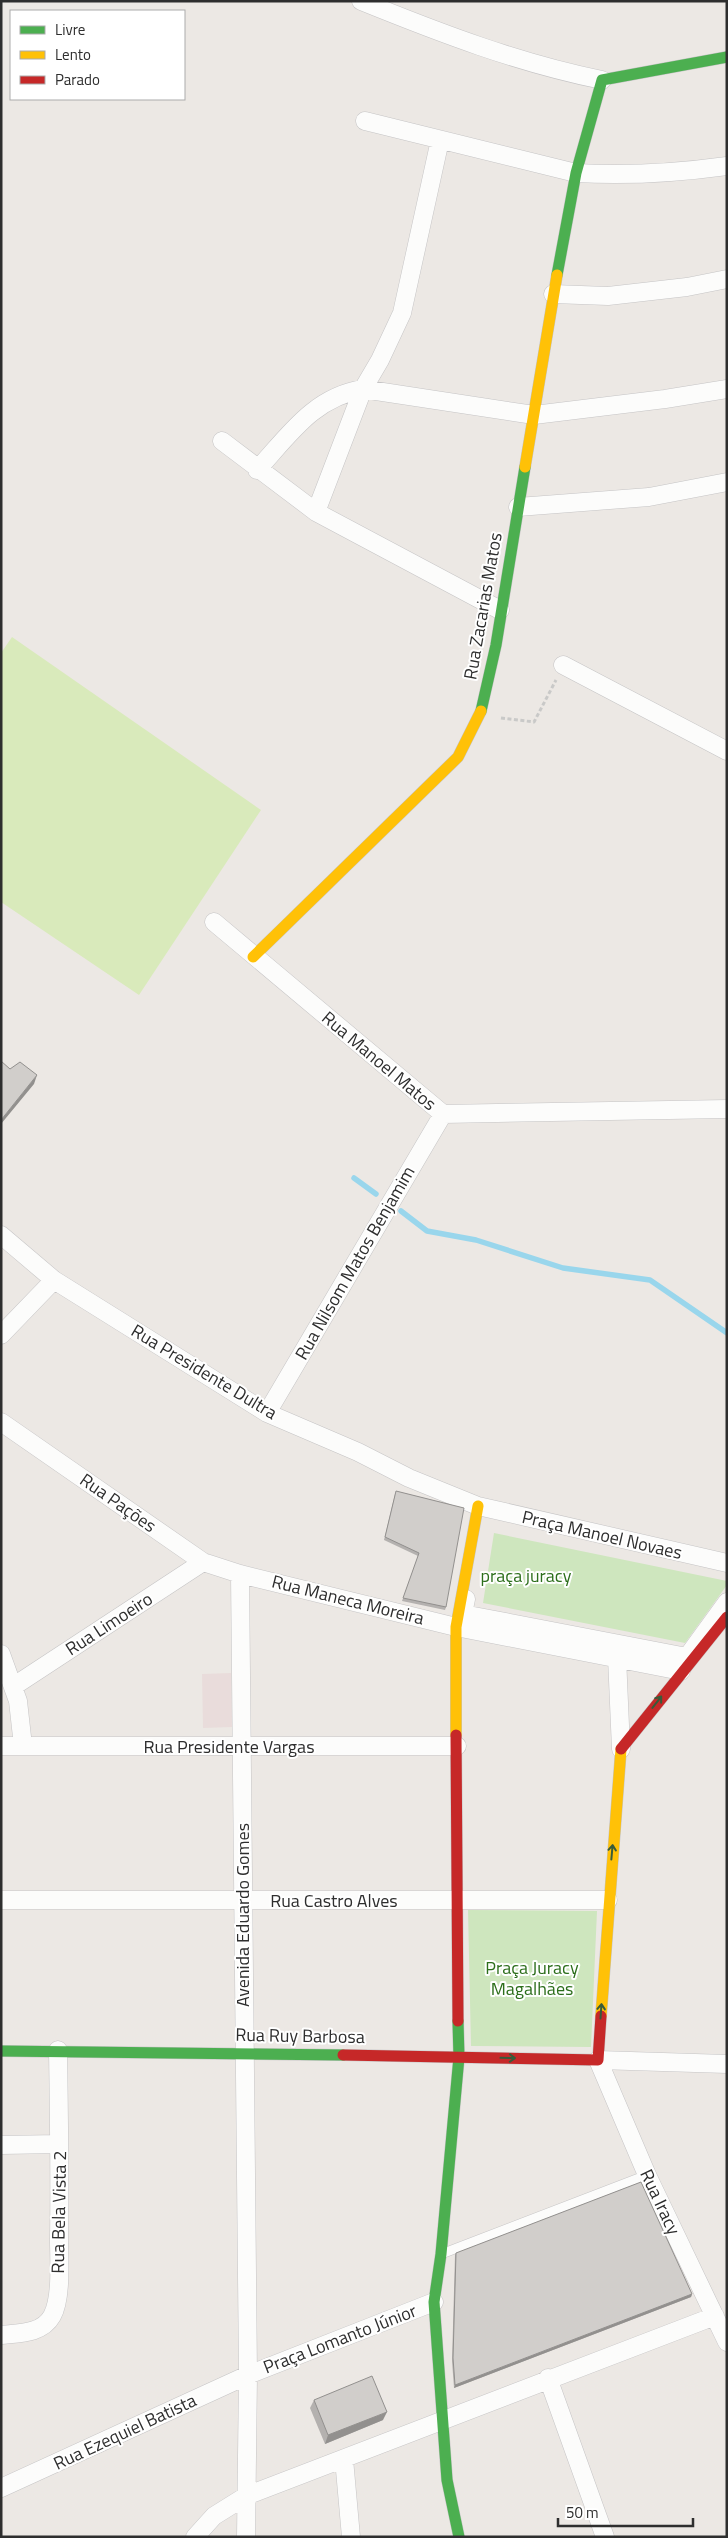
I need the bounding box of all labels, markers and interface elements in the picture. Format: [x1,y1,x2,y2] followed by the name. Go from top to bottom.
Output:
[10,10,185,100] legend
[55,18,85,41] text: Livre
[55,43,91,66] text: Lento
[55,68,100,91] text: Parado
[456,530,509,682] street label: Rua Zacarias Matos
[316,1005,443,1117] street label: Rua Manoel Matos
[288,1161,421,1365] street label: Rua Nilsom Matos Benjamim
[126,1317,282,1426] street label: Rua Presidente Dultra
[75,1466,162,1539] street label: Rua Pações
[519,1503,685,1566] street label: Praça Manoel Novaes
[481,1562,572,1589] park label: praça juracy
[269,1568,427,1632] street label: Rua Maneca Moreira
[60,1585,158,1662] street label: Rua Limoeiro
[652,1696,663,1709] one-way arrow
[143,1733,315,1760] street label: Rua Presidente Vargas
[229,1823,256,2007] street label: Avenida Eduardo Gomes
[607,1844,617,1860] one-way arrow
[270,1887,398,1914] street label: Rua Castro Alves
[485,1954,579,2002] park label: Praça Juracy Magalhães
[596,2004,605,2020] one-way arrow
[235,2021,365,2050] street label: Rua Ruy Barbosa
[500,2053,516,2063] one-way arrow
[44,2150,73,2274] street label: Rua Bela Vista 2
[633,2164,688,2239] street label: Rua Iracy
[259,2297,420,2380] street label: Praça Lomanto Júnior
[49,2387,201,2477] street label: Rua Ezequiel Batista
[558,2496,693,2528] scale bar
[566,2501,599,2524] text: 50 m

